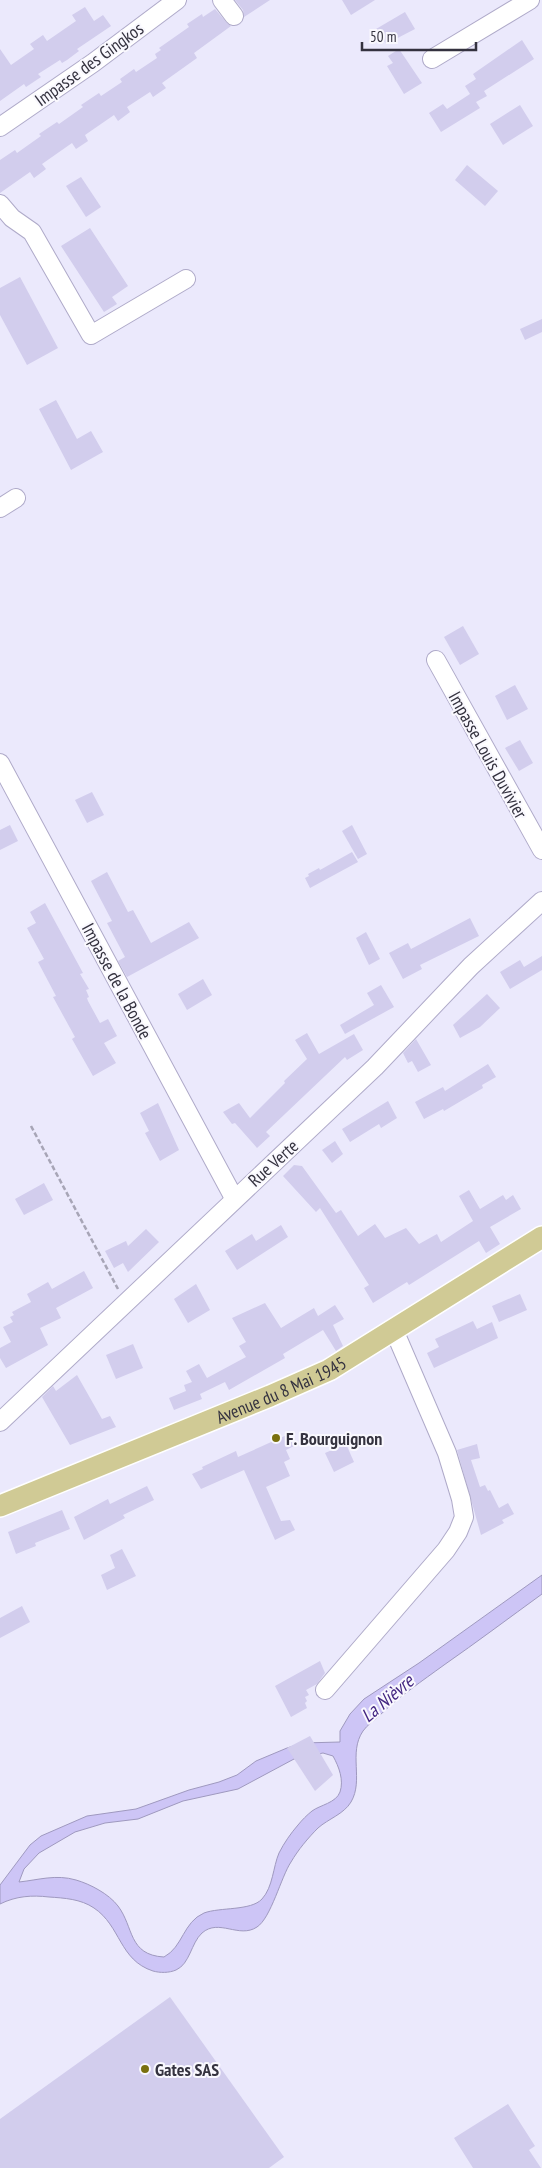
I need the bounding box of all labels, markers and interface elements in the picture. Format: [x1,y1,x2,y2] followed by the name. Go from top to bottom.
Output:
[30,17,148,111] street label: Impasse des Gingkos
[362,20,476,52] scale bar
[370,27,396,46] text: 50 m
[444,687,532,823] street label: Impasse Louis Duvivier
[77,919,157,1043] street label: Impasse de la Bonde
[243,1134,303,1192] street label: Rue Verte
[213,1351,350,1428] street label: Avenue du 8 Mai 1945
[286,1427,382,1450] place label: F. Bourguignon
[270,1432,282,1444] marker: F. Bourguignon
[356,1668,419,1727] water label: La Nièvre
[155,2058,219,2081] place label: Gates SAS
[139,2063,151,2075] marker: Gates SAS

